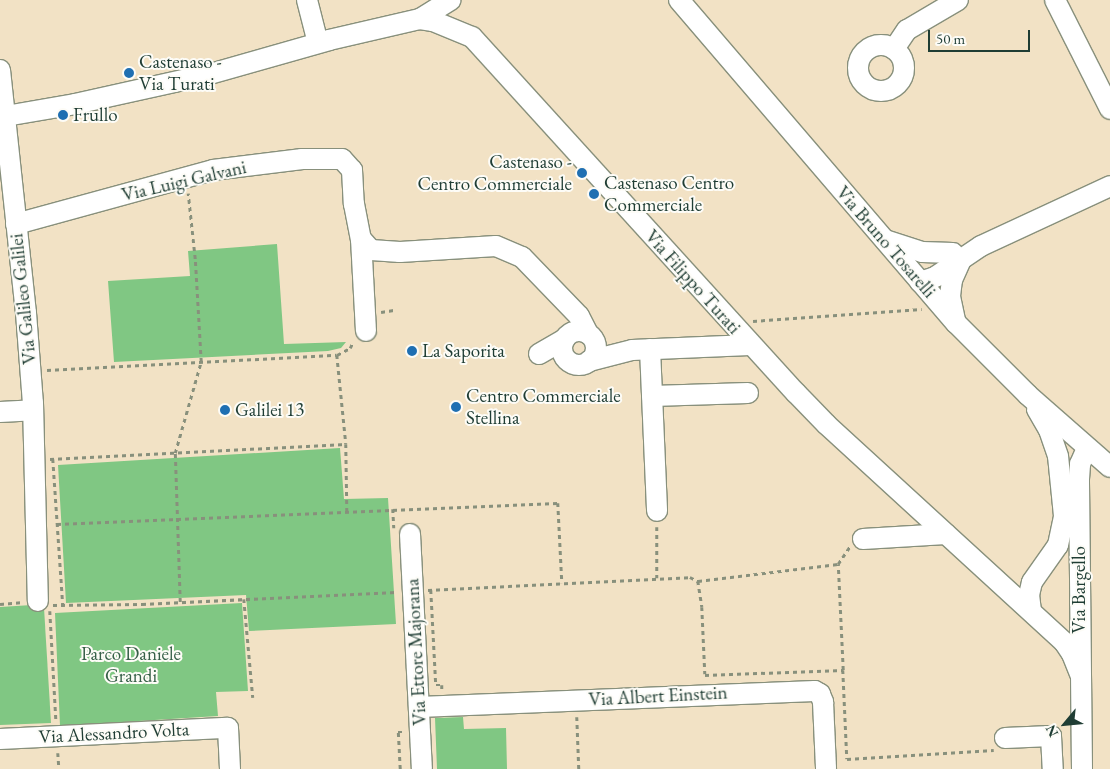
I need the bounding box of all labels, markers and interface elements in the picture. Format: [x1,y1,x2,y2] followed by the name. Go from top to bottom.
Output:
[930,20,1032,52] scale bar
[936,29,965,48] text: 50 m
[139,51,222,95] place label: Castenaso - Via Turati
[123,67,135,79] marker: Castenaso - Via Turati
[73,104,118,126] place label: Frullo
[57,109,69,121] marker: Frullo
[417,151,572,195] place label: Castenaso - Centro Commerciale
[119,156,249,206] street label: Via Luigi Galvani
[576,167,588,179] marker: Castenaso - Centro Commerciale
[604,172,734,216] place label: Castenaso Centro Commerciale
[831,181,941,303] street label: Via Bruno Tosarelli
[588,188,600,200] marker: Castenaso Centro Commerciale
[640,225,746,339] street label: Via Filippo Turati
[5,233,41,365] street label: Via Galileo Galilei
[422,340,505,362] place label: La Saporita
[406,345,418,357] marker: La Saporita
[466,385,621,429] place label: Centro Commerciale Stellina
[235,399,304,421] place label: Galilei 13
[450,401,462,413] marker: Centro Commerciale Stellina
[219,404,231,416] marker: Galilei 13
[1068,546,1090,634] street label: Via Bargello
[401,578,431,726] street label: Via Ettore Majorana
[81,643,181,687] park label: Parco Daniele Grandi
[588,681,728,711] street label: Via Albert Einstein
[1040,699,1090,749] north arrow
[38,718,190,748] street label: Via Alessandro Volta
[1041,722,1062,740] text: N

